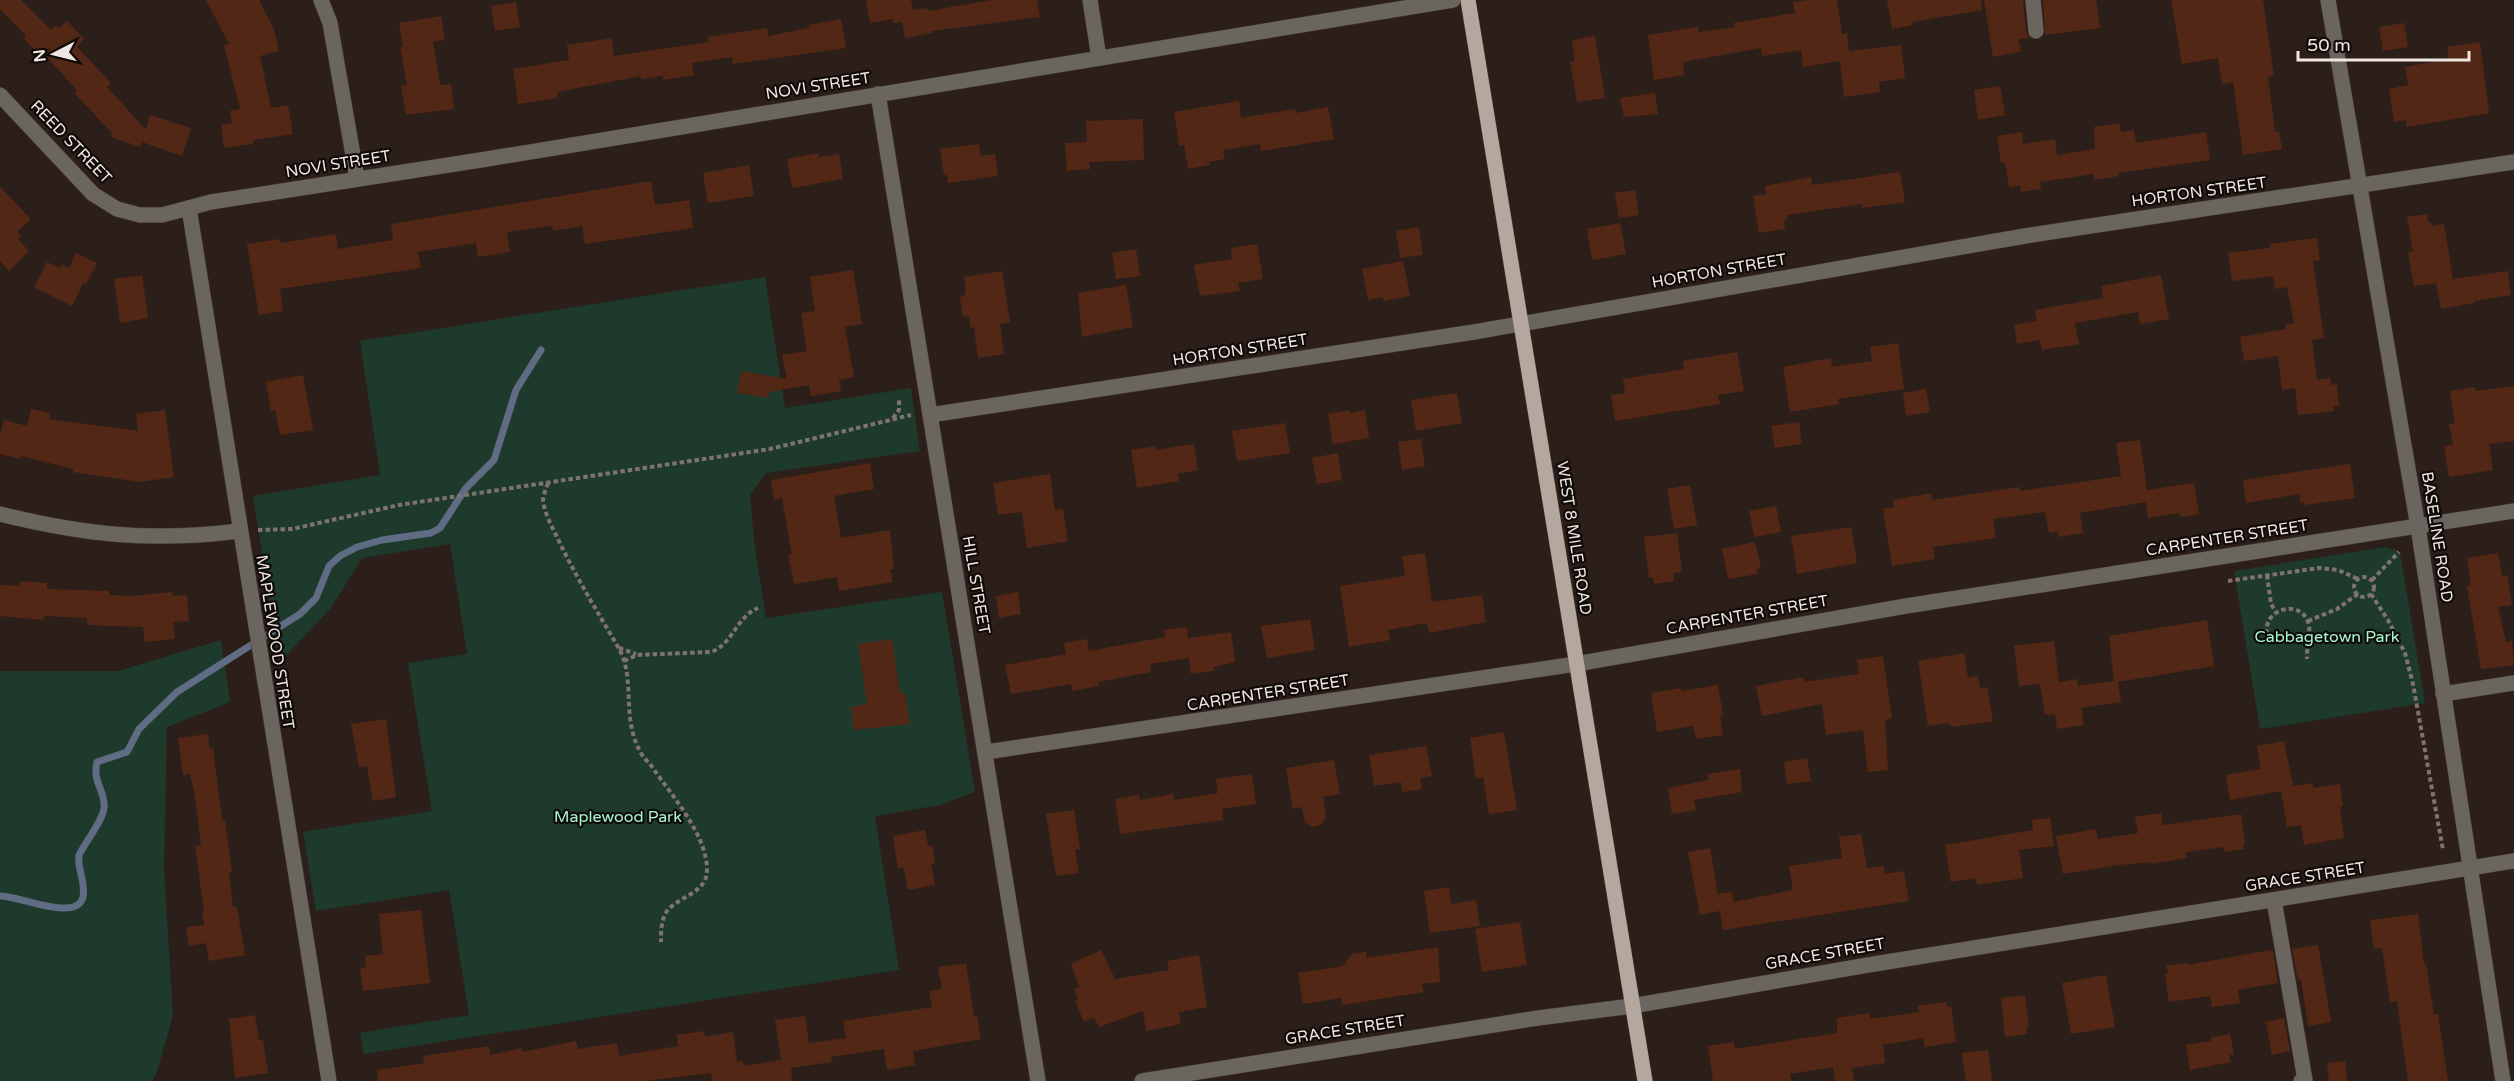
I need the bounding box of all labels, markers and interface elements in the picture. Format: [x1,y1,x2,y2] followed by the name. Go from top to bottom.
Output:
[24,24,84,84] north arrow
[2298,24,2469,62] scale bar
[2307,34,2351,56] text: 50 m
[29,48,51,63] text: N
[764,68,872,104] street label: NOVI STREET
[26,96,116,188] street label: REED STREET
[284,146,392,182] street label: NOVI STREET
[2130,173,2268,211] street label: HORTON STREET
[1650,249,1788,293] street label: HORTON STREET
[1171,329,1309,371] street label: HORTON STREET
[1552,460,1596,616] street label: WEST 8 MILE ROAD
[2417,470,2457,604] street label: BASELINE ROAD
[2144,515,2310,561] street label: CARPENTER STREET
[957,534,995,636] street label: HILL STREET
[251,553,299,731] street label: MAPLEWOOD STREET
[1664,591,1830,639] street label: CARPENTER STREET
[2255,627,2400,647] park label: Cabbagetown Park
[1185,670,1351,716] street label: CARPENTER STREET
[554,807,682,827] park label: Maplewood Park
[2244,858,2367,896] street label: GRACE STREET
[1764,934,1887,974] street label: GRACE STREET
[1284,1011,1407,1049] street label: GRACE STREET

